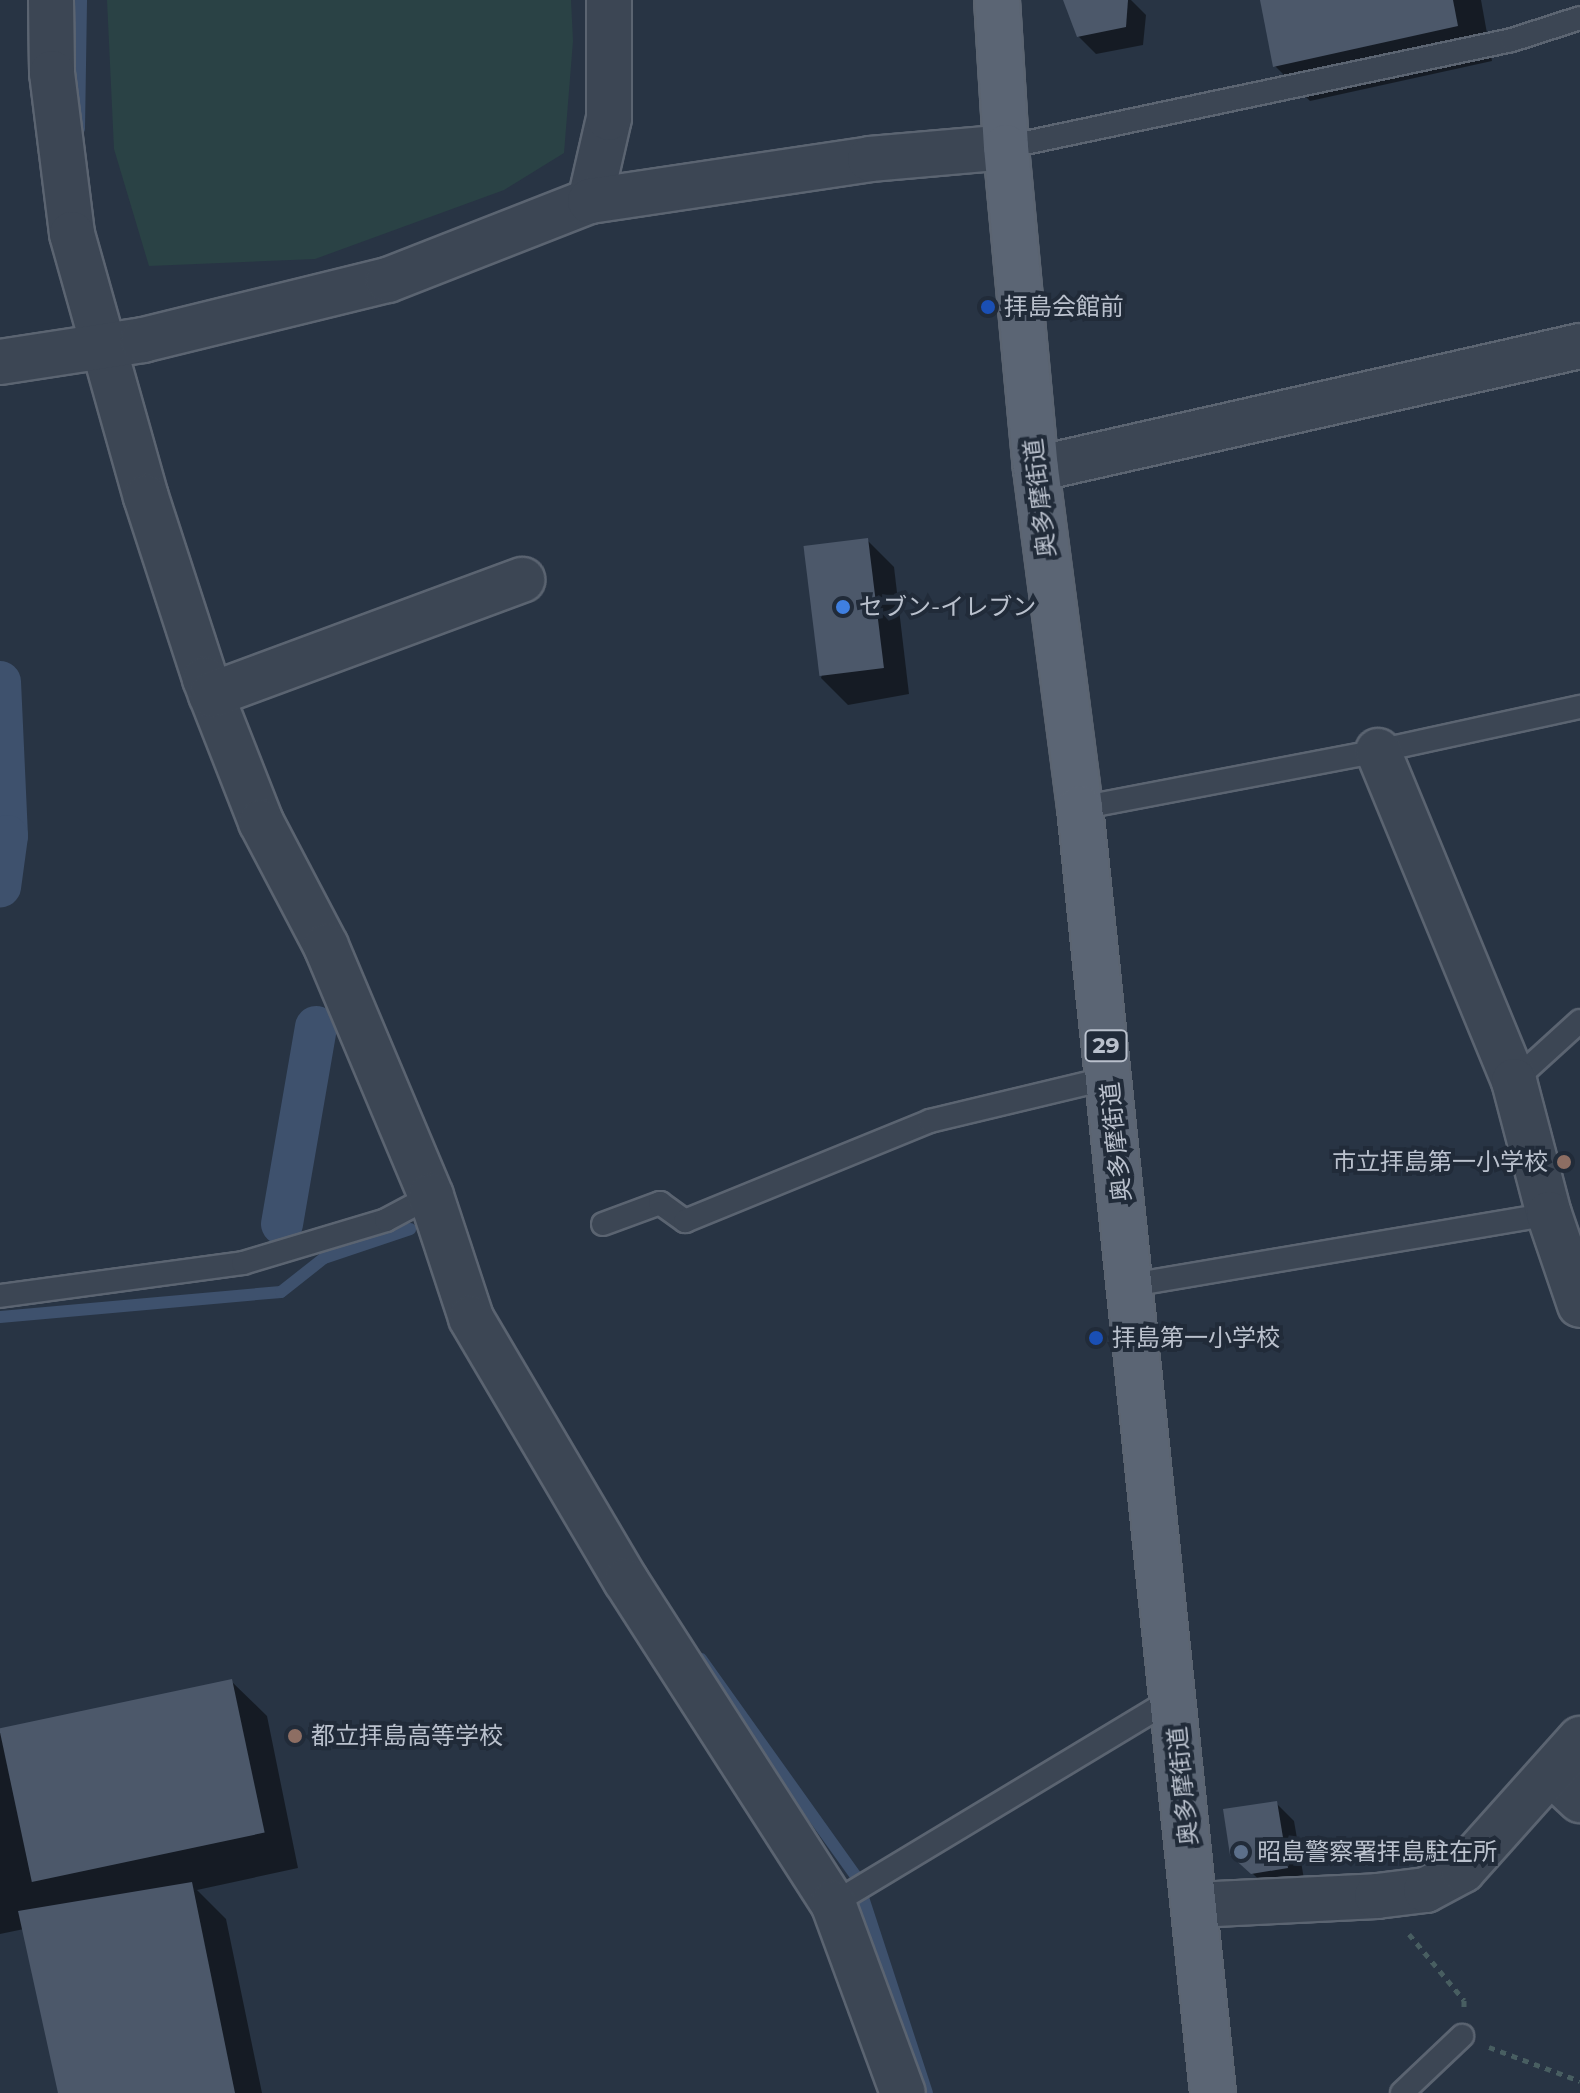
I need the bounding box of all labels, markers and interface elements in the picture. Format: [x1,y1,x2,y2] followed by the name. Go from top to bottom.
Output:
[1004,293,1124,321] place label: 拝島会館前
[979,298,997,316] marker: 拝島会館前
[1018,437,1062,559] street label: 奥多摩街道
[859,593,1036,621] place label: セブン-イレブン
[834,598,852,616] marker: セブン-イレブン
[1084,1028,1128,1064] road number: 29
[1095,1081,1137,1203] street label: 奥多摩街道
[1332,1148,1548,1176] place label: 市立拝島第一小学校
[1555,1153,1573,1171] marker: 市立拝島第一小学校
[1112,1324,1280,1352] place label: 拝島第一小学校
[1087,1329,1105,1347] marker: 拝島第一小学校
[311,1722,503,1750] place label: 都立拝島高等学校
[1162,1725,1204,1847] street label: 奥多摩街道
[286,1727,304,1745] marker: 都立拝島高等学校
[1257,1838,1497,1866] place label: 昭島警察署拝島駐在所
[1232,1843,1250,1861] marker: 昭島警察署拝島駐在所

